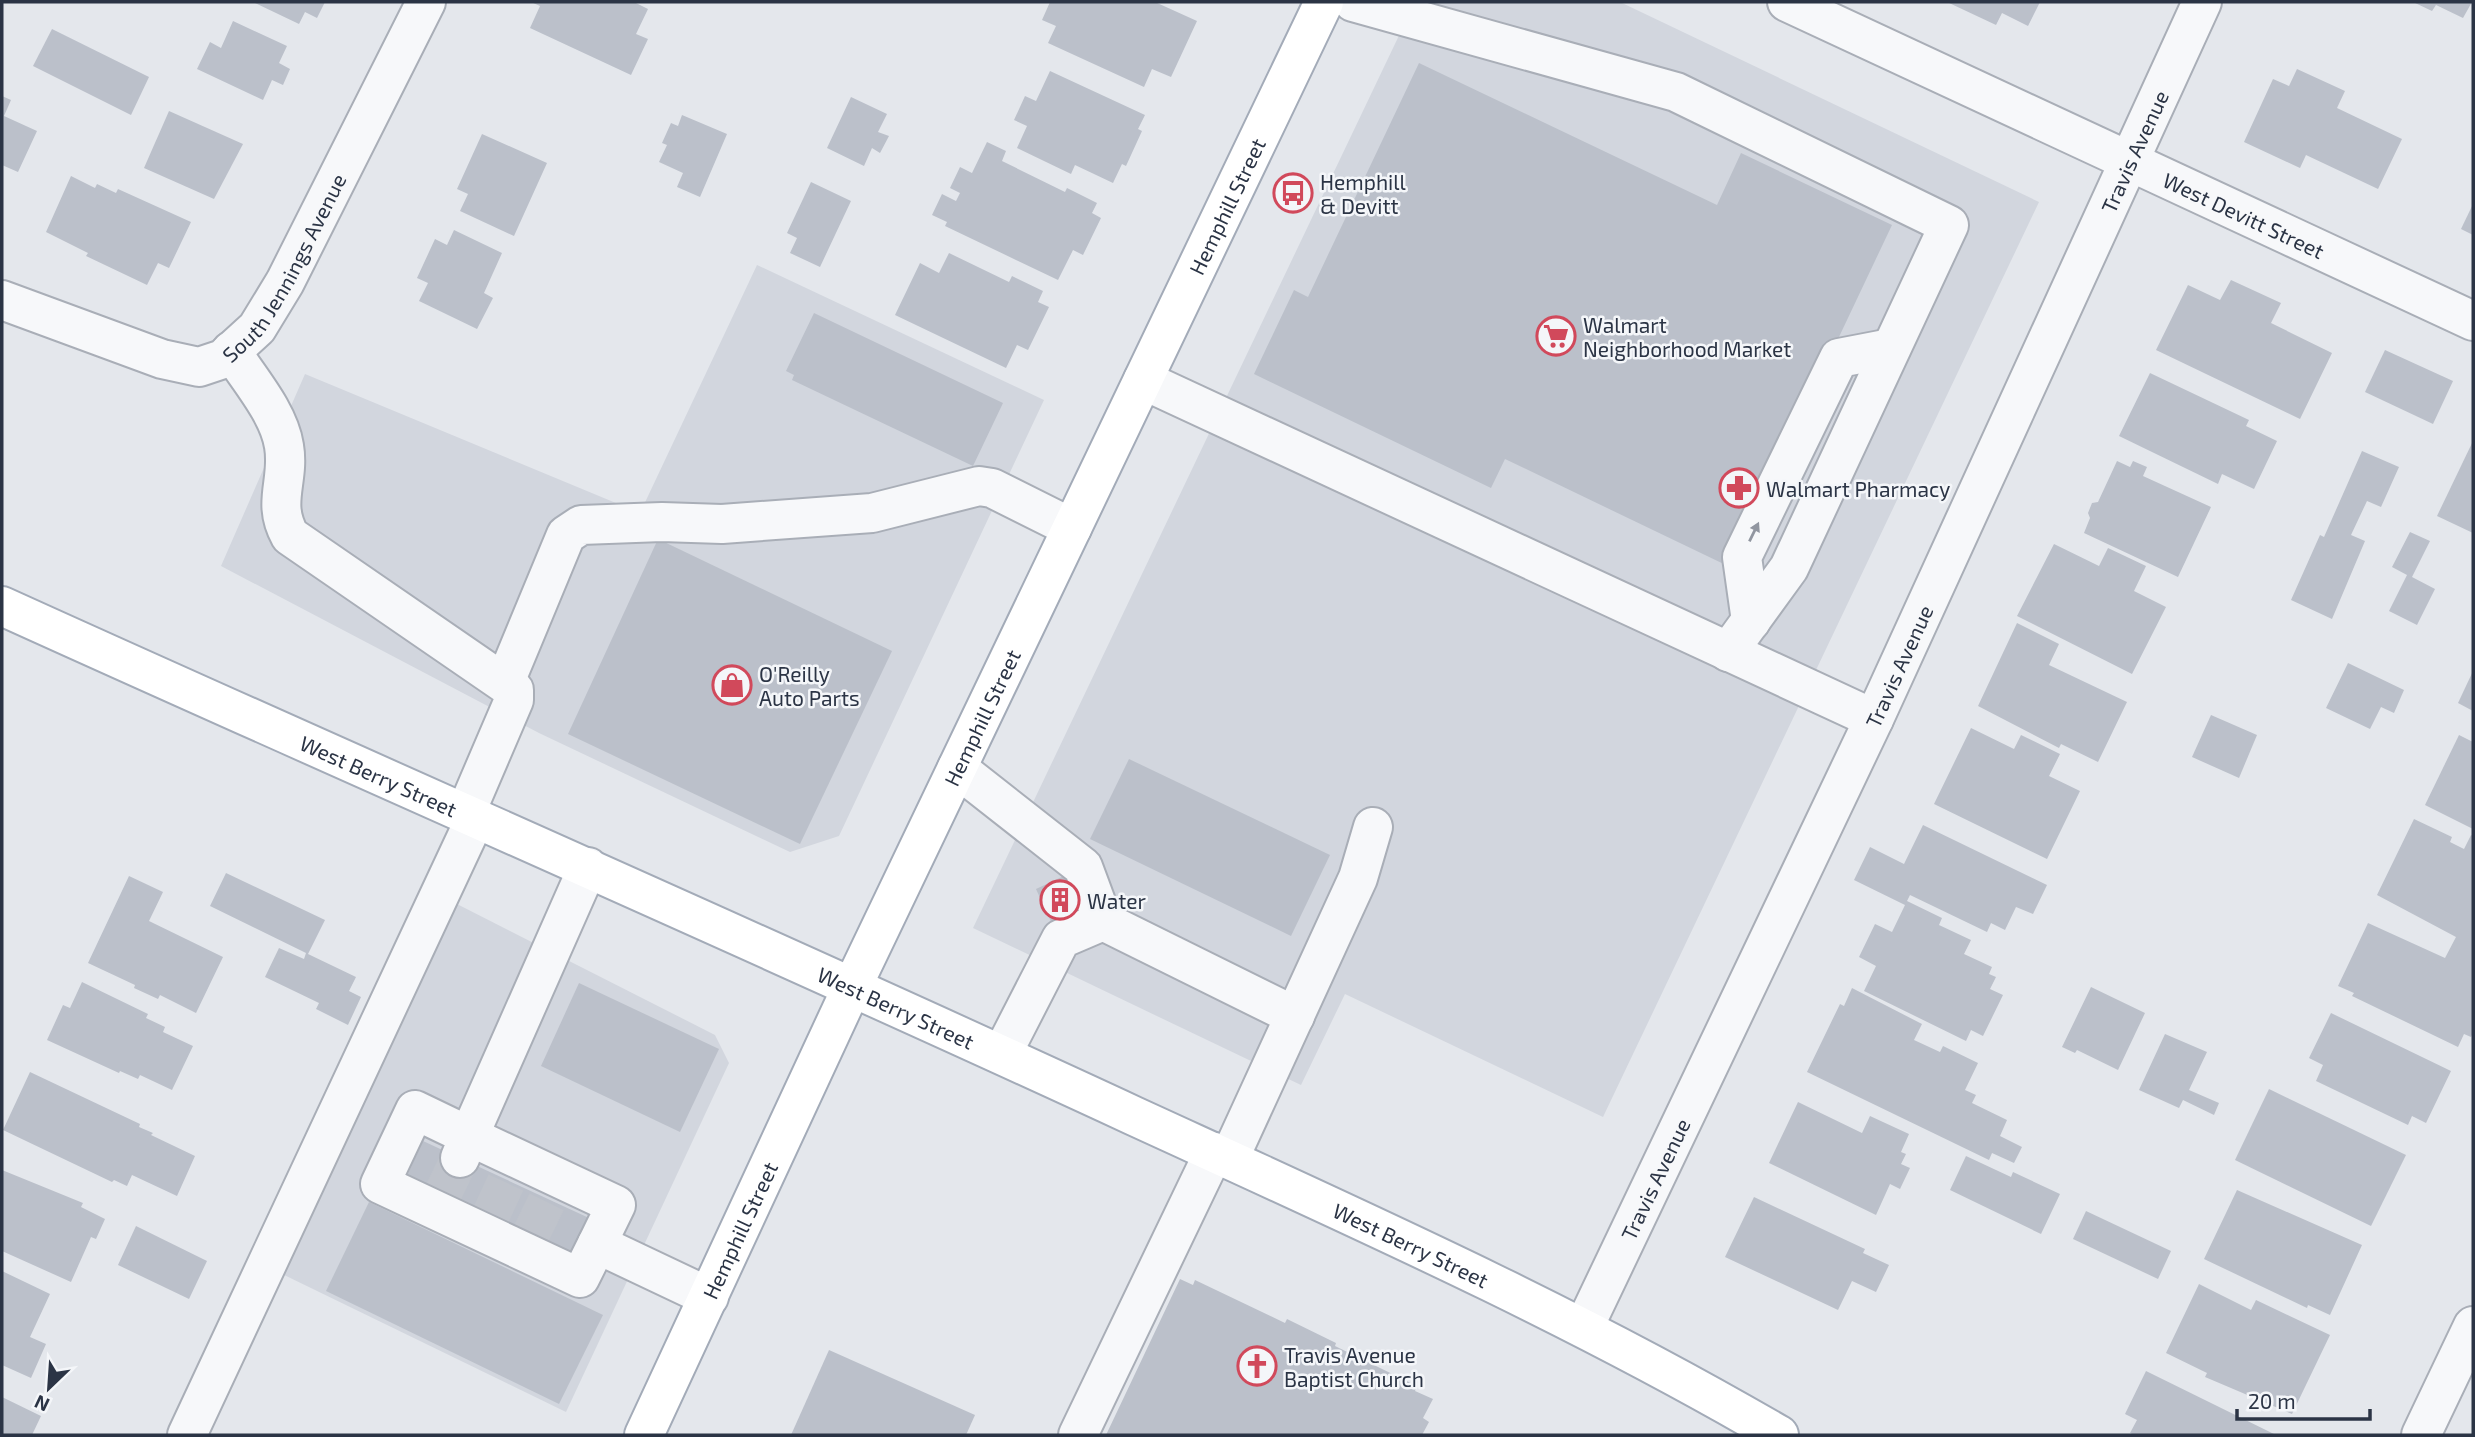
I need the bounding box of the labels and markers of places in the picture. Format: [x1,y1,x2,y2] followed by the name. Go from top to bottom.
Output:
[1320,169,1407,218] place label: Hemphill & Devitt
[1272,172,1314,214] bus stop icon: Hemphill & Devitt
[1583,312,1791,361] place label: Walmart Neighborhood Market
[1535,315,1577,357] supermarket icon: Walmart Neighborhood Market
[1718,467,1760,509] pharmacy icon: Walmart Pharmacy
[1766,476,1950,501] place label: Walmart Pharmacy
[759,661,860,710] place label: O'Reilly Auto Parts
[711,664,753,706] shop icon: O'Reilly Auto Parts
[1039,879,1081,921] building icon: Water
[1087,888,1146,913] place label: Water
[1284,1342,1424,1391] place label: Travis Avenue Baptist Church
[1236,1345,1278,1387] church icon: Travis Avenue Baptist Church

